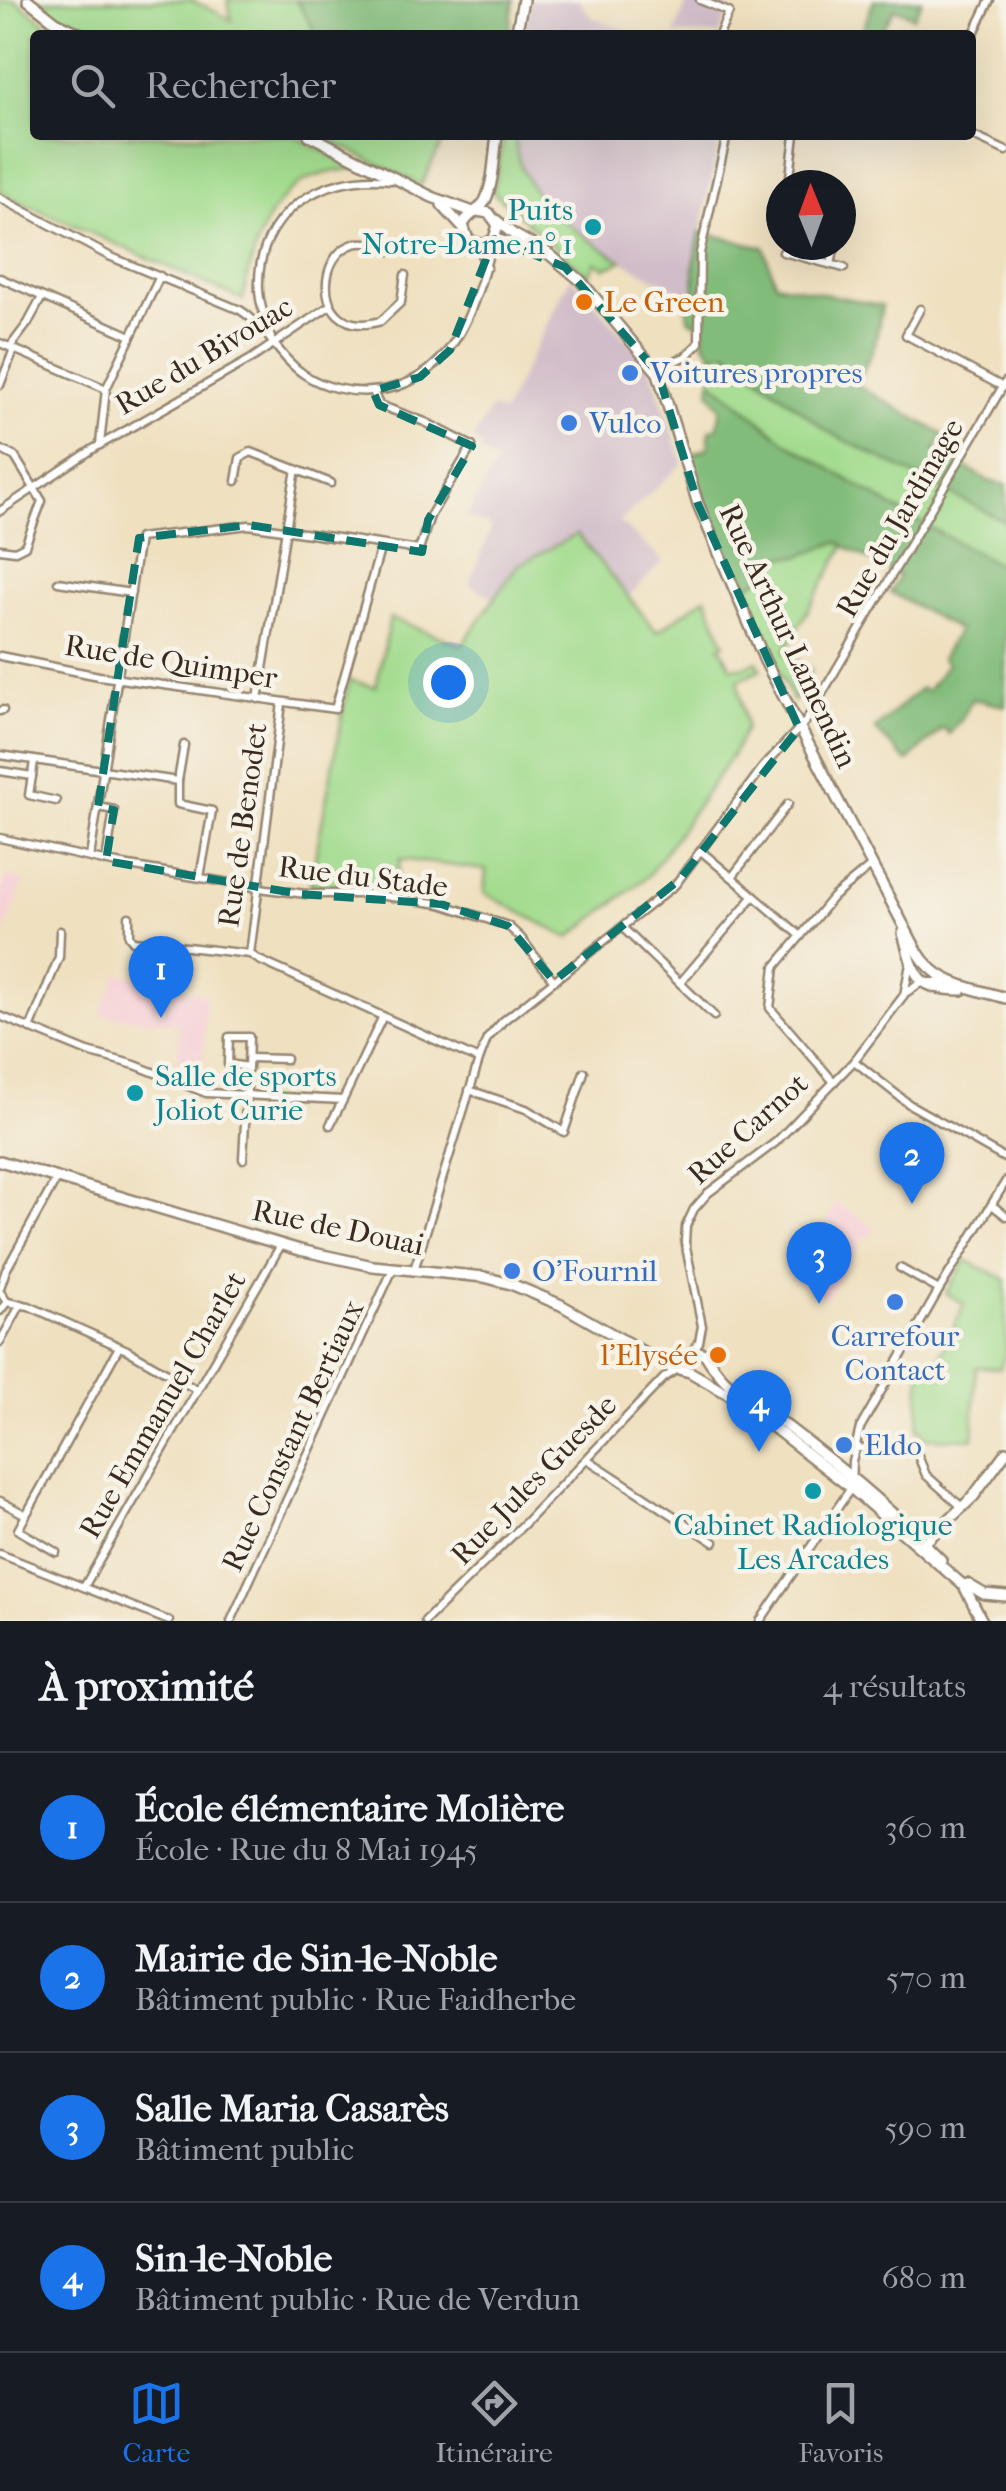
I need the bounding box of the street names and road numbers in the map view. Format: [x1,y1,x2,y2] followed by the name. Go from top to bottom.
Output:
[109,289,299,423] street label: Rue du Bivouac
[829,412,971,623] street label: Rue du Jardinage
[712,499,865,774] street label: Rue Arthur Lamendin
[62,628,280,696] street label: Rue de Quimper
[211,720,275,929] street label: Rue de Benodet
[276,849,450,905] street label: Rue du Stade
[681,1066,815,1192] street label: Rue Carnot
[249,1193,427,1263] street label: Rue de Douai
[72,1265,254,1544] street label: Rue Emmanuel Charlet
[215,1294,371,1577] street label: Rue Constant Bertiaux
[444,1388,624,1572] street label: Rue Jules Guesde

